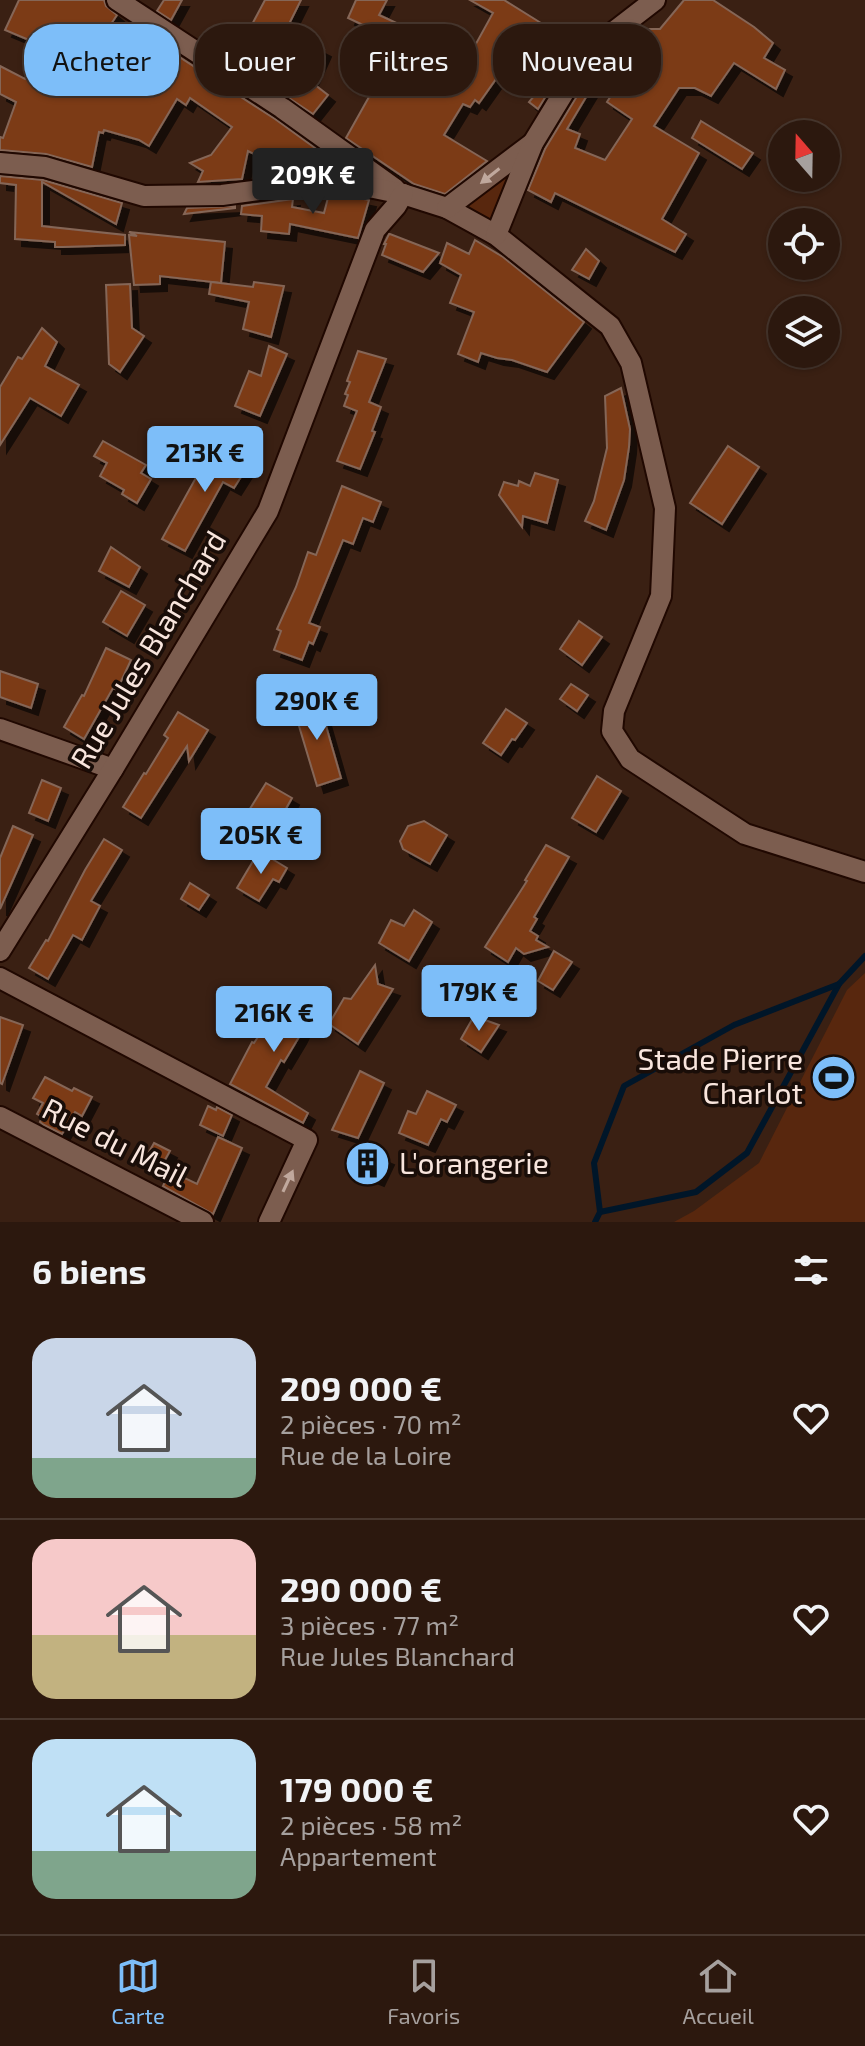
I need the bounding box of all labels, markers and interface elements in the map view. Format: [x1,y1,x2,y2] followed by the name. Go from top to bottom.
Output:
[24,24,179,96] chip: Acheter
[195,24,324,96] chip: Louer
[340,24,477,96] chip: Filtres
[493,24,661,96] chip: Nouveau
[768,120,840,192] north arrow
[768,120,840,368] map controls
[248,148,378,216] pin: 209K €
[270,158,356,189] text: 209K €
[480,167,500,183] one-way arrow
[768,208,840,280] button: locate
[768,296,840,368] button: layers
[140,426,270,494] pin: 213K €
[165,436,245,467] text: 213K €
[62,524,233,774] street label: Rue Jules Blanchard
[252,674,382,742] pin: 290K €
[274,684,360,715] text: 290K €
[196,808,326,876] pin: 205K €
[219,818,303,849] text: 205K €
[414,965,544,1033] pin: 179K €
[440,975,518,1006] text: 179K €
[209,986,339,1054] pin: 216K €
[234,996,314,1027] text: 216K €
[637,1040,803,1110] place label: Stade Pierre Charlot
[810,1053,858,1101] sports icon: Stade Pierre Charlot
[37,1089,195,1193] street label: Rue du Mail
[344,1140,392,1188] building icon: L'orangerie
[399,1144,549,1180] place label: L'orangerie
[281,1169,295,1193] one-way arrow
[789,1248,833,1292] icon: filters
[32,1250,147,1291] text: 6 biens
[280,1367,442,1408] text: 209 000 €
[96,1370,192,1466] icon: home
[789,1396,833,1440] icon: heart
[280,1408,462,1439] text: 2 pièces · 70 m²
[280,1439,452,1470] text: Rue de la Loire
[280,1568,442,1609] text: 290 000 €
[96,1571,192,1667] icon: home
[789,1597,833,1641] icon: heart
[280,1609,459,1640] text: 3 pièces · 77 m²
[280,1640,515,1671] text: Rue Jules Blanchard
[280,1768,434,1809] text: 179 000 €
[96,1771,192,1867] icon: home
[789,1797,833,1841] icon: heart
[280,1809,462,1840] text: 2 pièces · 58 m²
[280,1840,437,1871] text: Appartement
[111,1954,165,2028] tab: Carte
[387,1954,460,2028] tab: Favoris
[682,1954,754,2028] tab: Accueil

